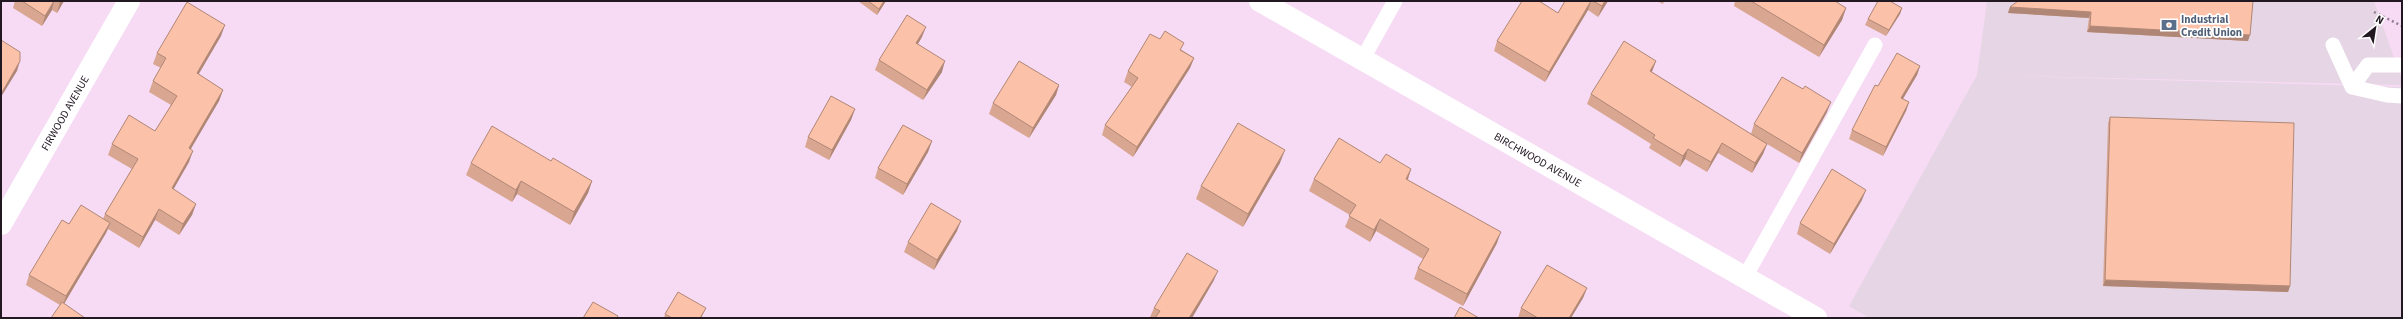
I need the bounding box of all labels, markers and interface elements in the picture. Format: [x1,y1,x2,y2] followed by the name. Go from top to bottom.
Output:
[2355,8,2395,48] north arrow
[2373,11,2387,28] text: N
[2181,12,2242,40] place label: Industrial Credit Union
[2160,16,2178,34] bank icon: Industrial Credit Union
[37,73,92,153] street label: FIRWOOD AVENUE
[1491,129,1585,191] street label: BIRCHWOOD AVENUE

